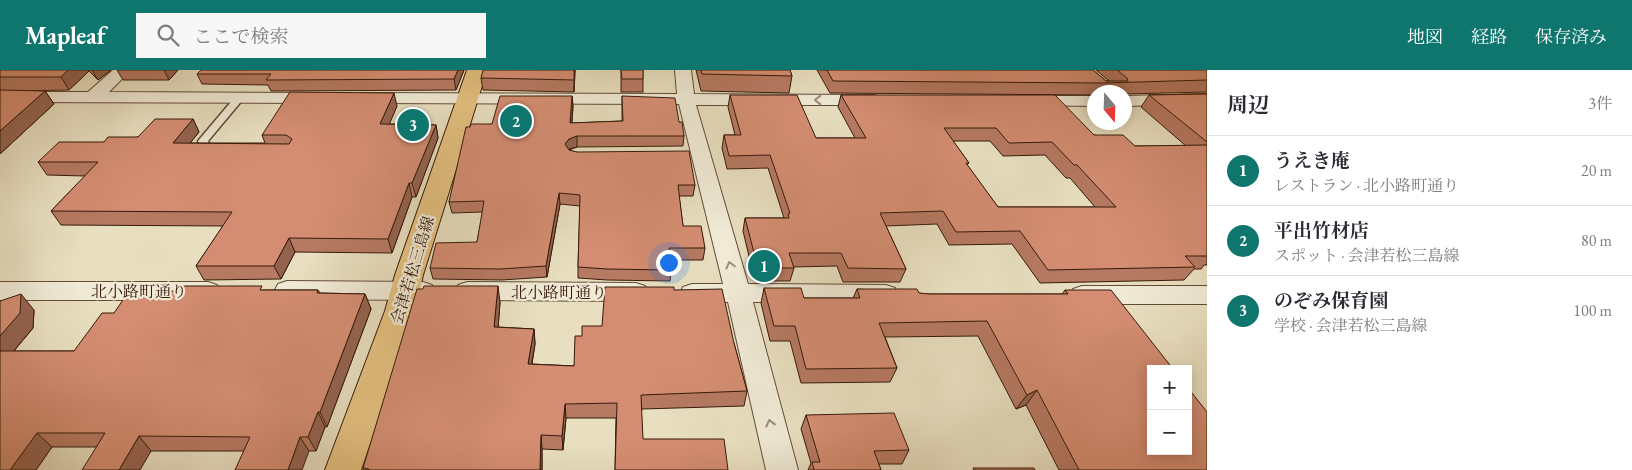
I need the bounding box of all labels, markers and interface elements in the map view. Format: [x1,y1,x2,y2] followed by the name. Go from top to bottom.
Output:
[136,13,486,58] search box
[25,20,106,51] text: Mapleaf
[154,21,182,49] icon: search
[194,24,289,49] text: ここで検索
[1407,25,1443,48] text: 地図
[1471,25,1507,48] text: 経路
[1535,25,1607,48] text: 保存済み
[1087,85,1132,130] north arrow
[1227,91,1269,118] text: 周辺
[1588,93,1612,114] text: 3件
[814,95,822,105] one-way arrow
[500,102,532,140] pin: 2
[397,106,429,144] pin: 3
[1274,148,1350,173] text: うえき庵
[1239,160,1247,181] text: 1
[1581,160,1612,181] text: 20 m
[1274,175,1459,196] text: レストラン · 北小路町通り
[386,214,439,327] street label: 会津若松三島線
[1274,218,1369,243] text: 平出竹材店
[1239,230,1247,251] text: 2
[1581,230,1612,251] text: 80 m
[1274,245,1460,266] text: スポット · 会津若松三島線
[748,247,780,285] pin: 1
[656,250,682,276] your location
[725,262,735,270] one-way arrow
[91,281,187,302] street label: 北小路町通り
[511,282,607,303] street label: 北小路町通り
[1274,288,1388,313] text: のぞみ保育園
[1239,300,1247,321] text: 3
[1573,300,1612,321] text: 100 m
[1274,315,1428,336] text: 学校 · 会津若松三島線
[1147,365,1192,455] map controls
[1147,365,1192,410] button: +
[1147,410,1192,455] button: −
[765,418,776,427] one-way arrow

